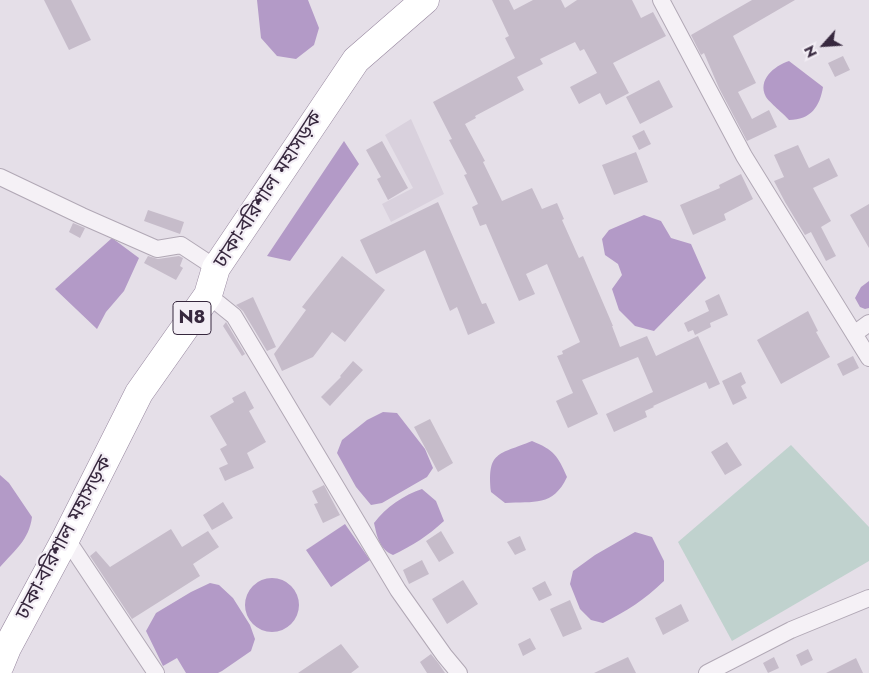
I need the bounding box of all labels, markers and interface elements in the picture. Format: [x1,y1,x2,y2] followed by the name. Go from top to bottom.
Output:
[799,20,849,70] north arrow
[799,42,822,61] text: N
[209,107,329,273] street label: ঢাকা-বরিশাল মহাসড়ক
[173,302,211,334] road number: N8
[12,452,118,624] street label: ঢাকা-বরিশাল মহাসড়ক

